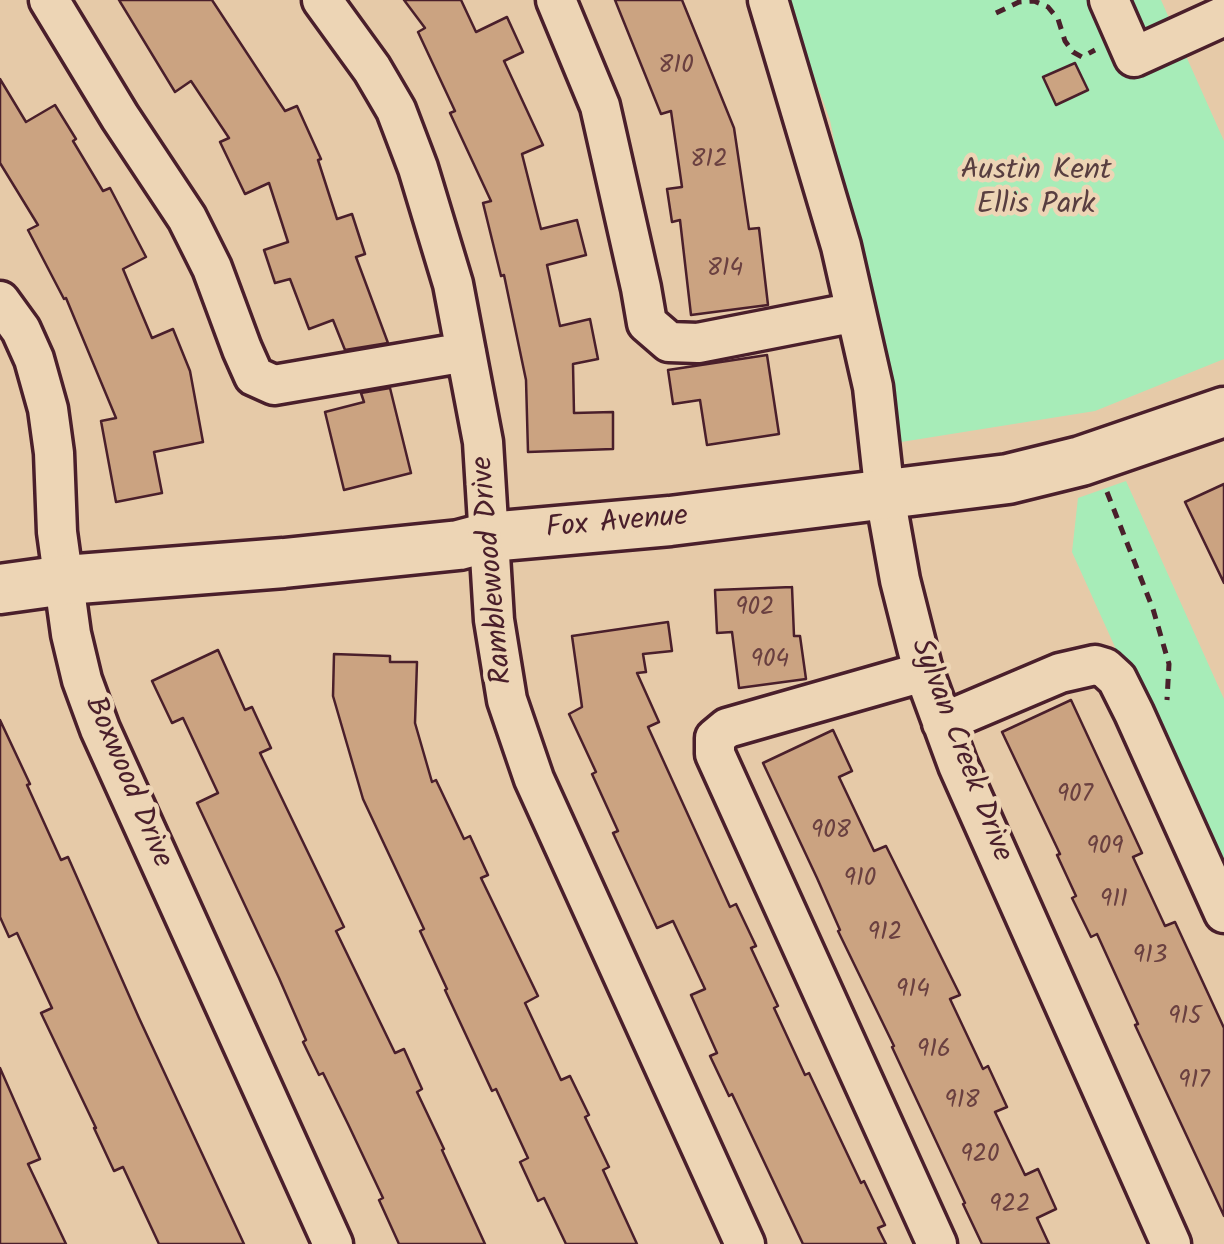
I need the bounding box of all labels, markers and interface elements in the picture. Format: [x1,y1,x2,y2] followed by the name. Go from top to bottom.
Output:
[658,53,694,83] house number: 810
[690,147,728,177] house number: 812
[960,155,1112,226] park label: Austin Kent Ellis Park
[707,256,743,286] house number: 814
[467,454,523,686] street label: Ramblewood Drive
[544,501,690,549] street label: Fox Avenue
[735,595,775,625] house number: 902
[900,635,1018,867] street label: Sylvan Creek Drive
[751,647,789,677] house number: 904
[74,692,178,874] street label: Boxwood Drive
[1057,782,1093,812] house number: 907
[811,818,851,848] house number: 908
[1087,834,1123,864] house number: 909
[844,866,876,896] house number: 910
[1100,887,1128,917] house number: 911
[868,920,902,950] house number: 912
[1133,943,1167,973] house number: 913
[896,977,930,1007] house number: 914
[1168,1004,1202,1034] house number: 915
[917,1037,951,1067] house number: 916
[1178,1068,1210,1098] house number: 917
[944,1088,980,1118] house number: 918
[960,1142,1000,1172] house number: 920
[989,1192,1031,1222] house number: 922

